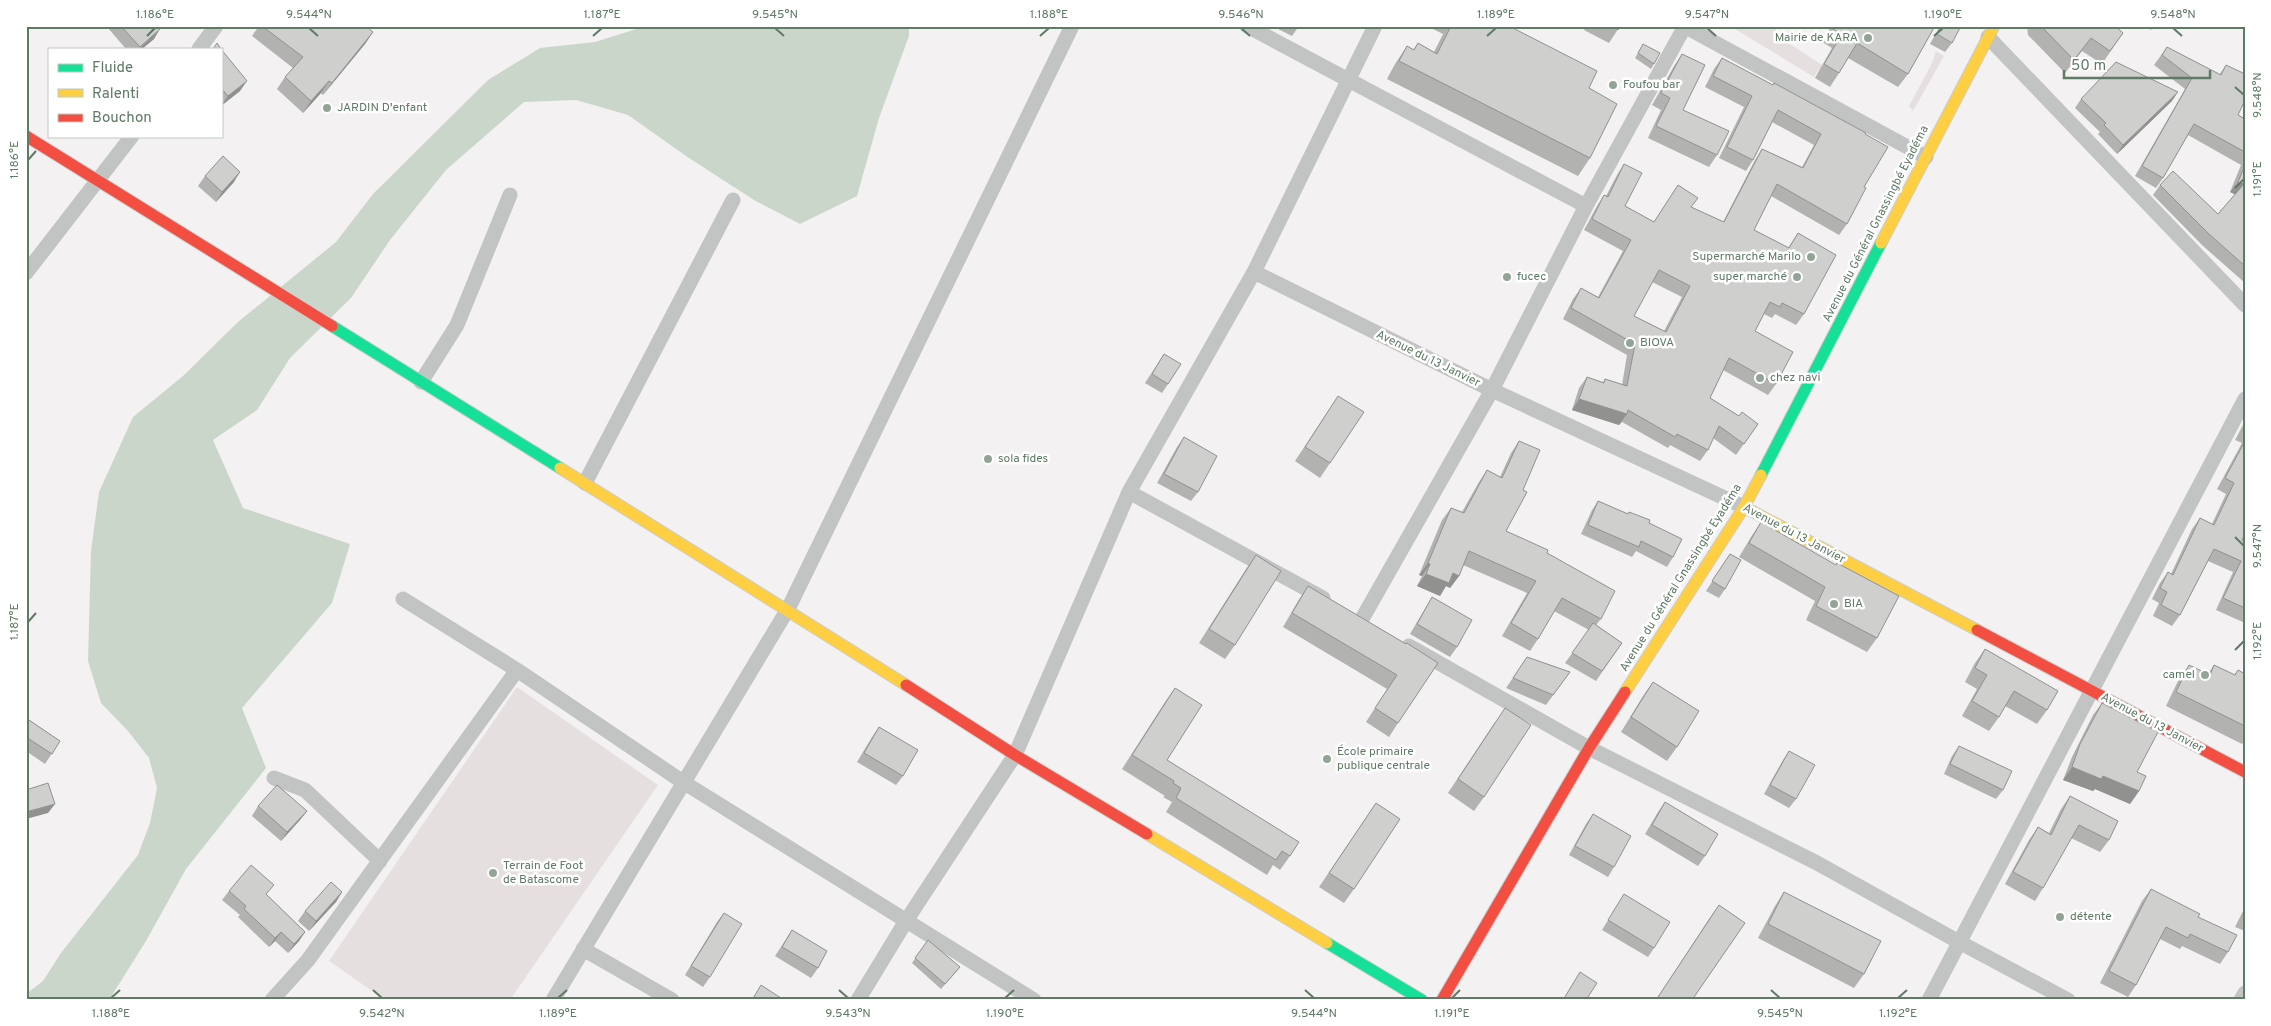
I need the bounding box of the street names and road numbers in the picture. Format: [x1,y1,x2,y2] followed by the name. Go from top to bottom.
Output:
[1819,123,1933,325] street label: Avenue du Général Gnassingbé Eyadéma
[1373,327,1483,391] street label: Avenue du 13 Janvier
[1616,481,1746,675] street label: Avenue du Général Gnassingbé Eyadéma
[1740,500,1848,568] street label: Avenue du 13 Janvier
[2098,689,2206,757] street label: Avenue du 13 Janvier

